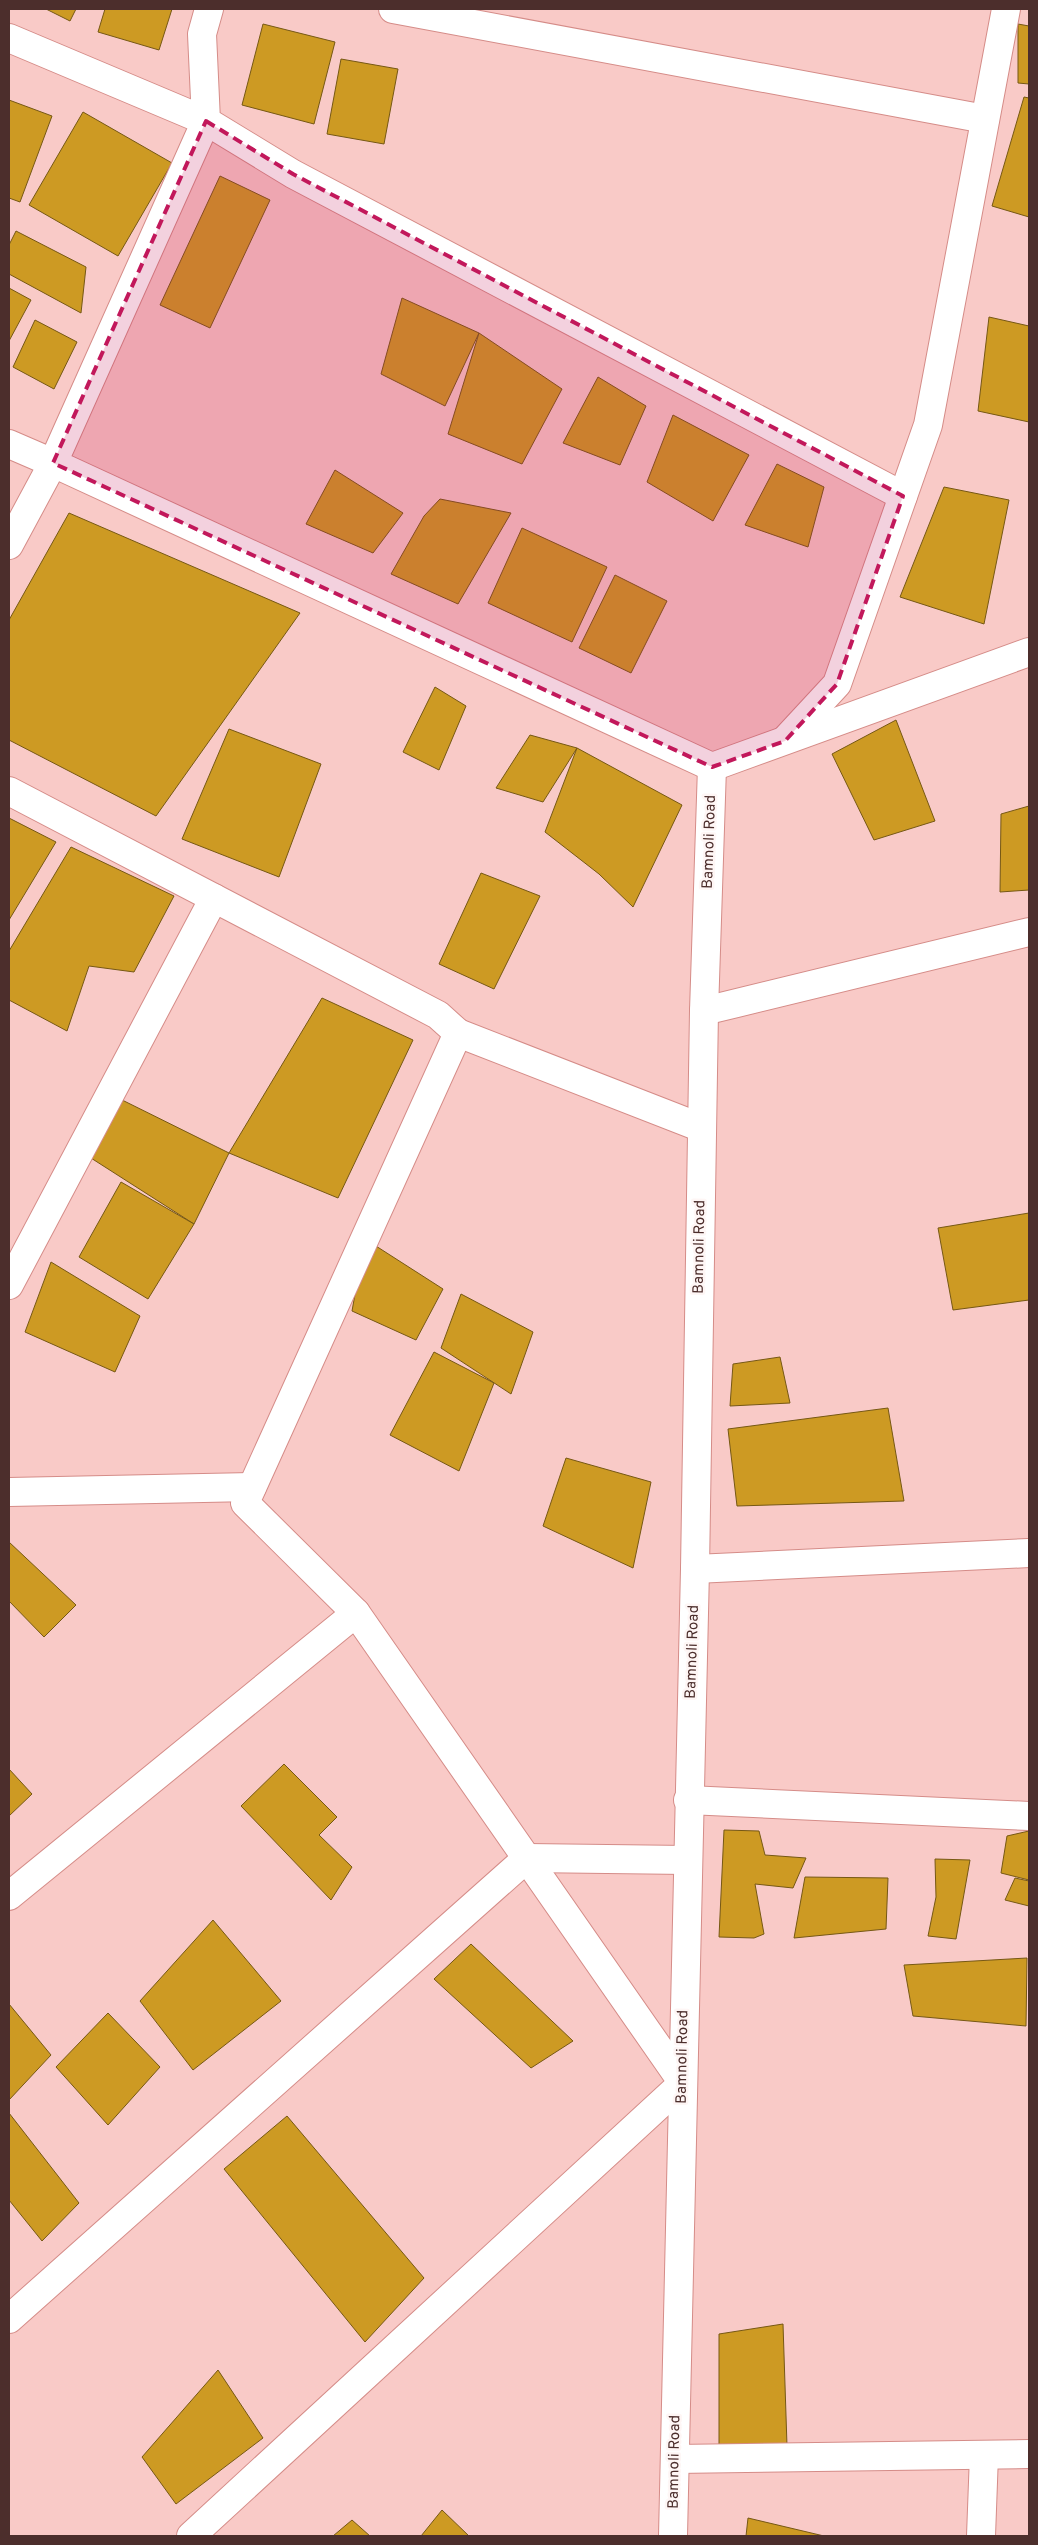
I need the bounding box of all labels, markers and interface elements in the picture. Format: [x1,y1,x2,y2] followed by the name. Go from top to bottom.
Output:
[699,795,721,889] street label: Bamnoli Road
[690,1200,710,1294] street label: Bamnoli Road
[682,1605,704,1699] street label: Bamnoli Road
[673,2010,693,2104] street label: Bamnoli Road
[665,2415,685,2509] street label: Bamnoli Road

